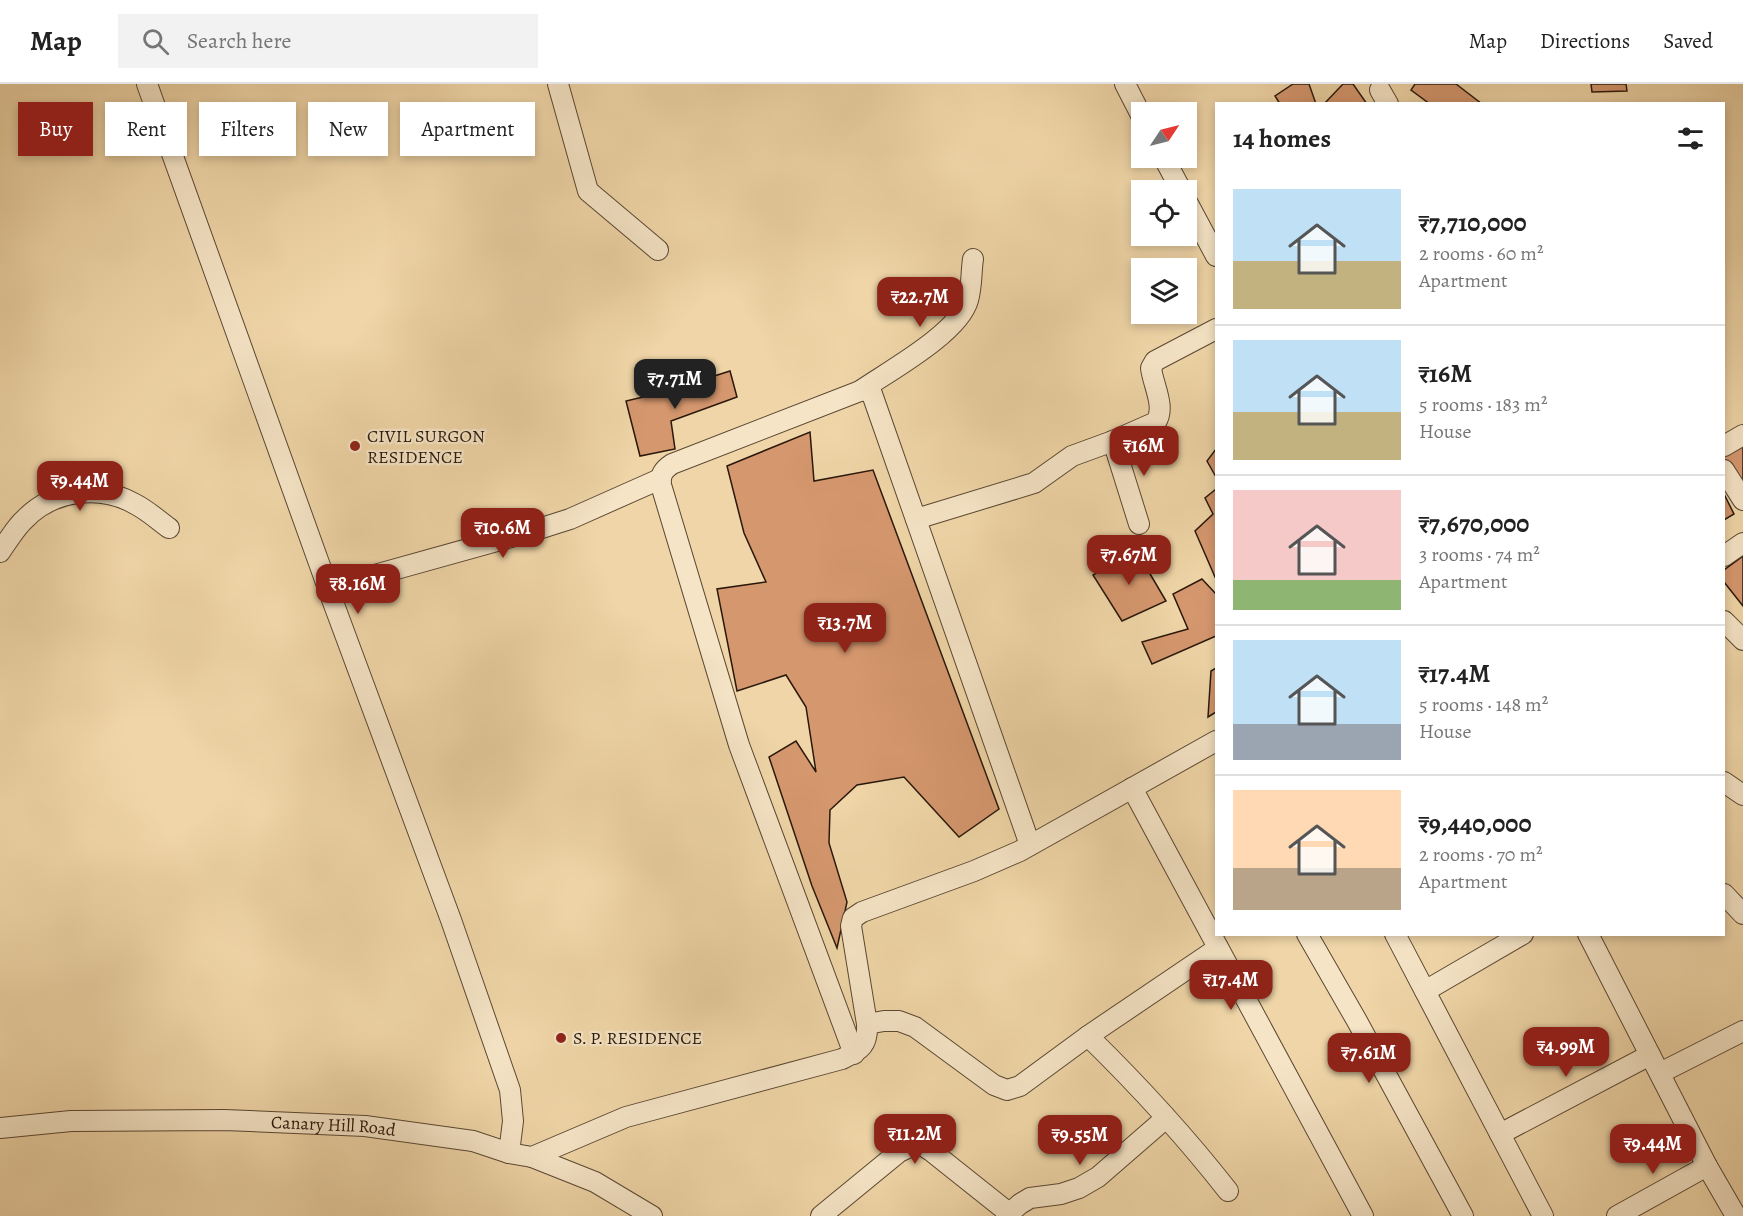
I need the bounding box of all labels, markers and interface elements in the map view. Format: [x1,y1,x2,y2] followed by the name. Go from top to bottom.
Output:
[118,14,538,68] search box
[30,22,82,60] text: Map
[139,25,172,58] icon: search
[187,26,291,56] text: Search here
[1469,27,1507,55] text: Map
[1540,27,1630,55] text: Directions
[1663,27,1713,55] text: Saved
[18,102,93,156] chip: Buy
[105,102,187,156] chip: Rent
[199,102,296,156] chip: Filters
[308,102,388,156] chip: New
[400,102,535,156] chip: Apartment
[1131,102,1197,168] north arrow
[1131,102,1197,324] map controls
[1233,121,1331,156] text: 14 homes
[1674,122,1707,155] icon: filters
[1131,180,1197,246] button: locate
[1419,205,1527,240] text: ₹7,710,000
[1281,213,1353,285] icon: home
[1419,240,1543,267] text: 2 rooms · 60 m²
[1131,258,1197,324] button: layers
[1419,267,1508,294] text: Apartment
[871,277,969,328] pin: ₹22.7M
[891,283,949,310] text: ₹22.7M
[1419,356,1472,391] text: ₹16M
[626,359,724,410] pin: ₹7.71M
[1281,364,1353,436] icon: home
[648,365,702,392] text: ₹7.71M
[1419,391,1548,418] text: 5 rooms · 183 m²
[1419,418,1471,445] text: House
[367,424,485,469] place label: CIVIL SURGON RESIDENCE
[1108,426,1180,477] pin: ₹16M
[1124,432,1164,459] text: ₹16M
[348,439,362,453] marker: CIVIL SURGON RESIDENCE
[31,461,129,512] pin: ₹9.44M
[51,467,109,494] text: ₹9.44M
[1419,506,1529,541] text: ₹7,670,000
[454,508,552,559] pin: ₹10.6M
[475,514,531,541] text: ₹10.6M
[1281,514,1353,586] icon: home
[1080,535,1178,586] pin: ₹7.67M
[1101,541,1157,568] text: ₹7.67M
[1419,541,1540,568] text: 3 rooms · 74 m²
[309,564,407,615] pin: ₹8.16M
[1419,568,1508,595] text: Apartment
[330,570,386,597] text: ₹8.16M
[796,603,894,654] pin: ₹13.7M
[818,609,872,636] text: ₹13.7M
[1419,656,1490,691] text: ₹17.4M
[1281,664,1353,736] icon: home
[1419,691,1548,718] text: 5 rooms · 148 m²
[1419,718,1471,745] text: House
[1419,806,1532,841] text: ₹9,440,000
[1281,814,1353,886] icon: home
[1419,841,1543,868] text: 2 rooms · 70 m²
[1419,868,1508,895] text: Apartment
[1182,960,1280,1011] pin: ₹17.4M
[1204,966,1258,993] text: ₹17.4M
[573,1026,702,1050] place label: S. P. RESIDENCE
[1517,1027,1615,1078] pin: ₹4.99M
[554,1031,568,1045] marker: S. P. RESIDENCE
[1320,1033,1418,1084] pin: ₹7.61M
[1537,1033,1595,1060] text: ₹4.99M
[1342,1039,1396,1066] text: ₹7.61M
[271,1110,398,1142] street label: Canary Hill Road
[866,1114,964,1165] pin: ₹11.2M
[1031,1115,1129,1166] pin: ₹9.55M
[888,1120,942,1147] text: ₹11.2M
[1052,1121,1108,1148] text: ₹9.55M
[1604,1124,1702,1175] pin: ₹9.44M
[1624,1130,1682,1157] text: ₹9.44M

